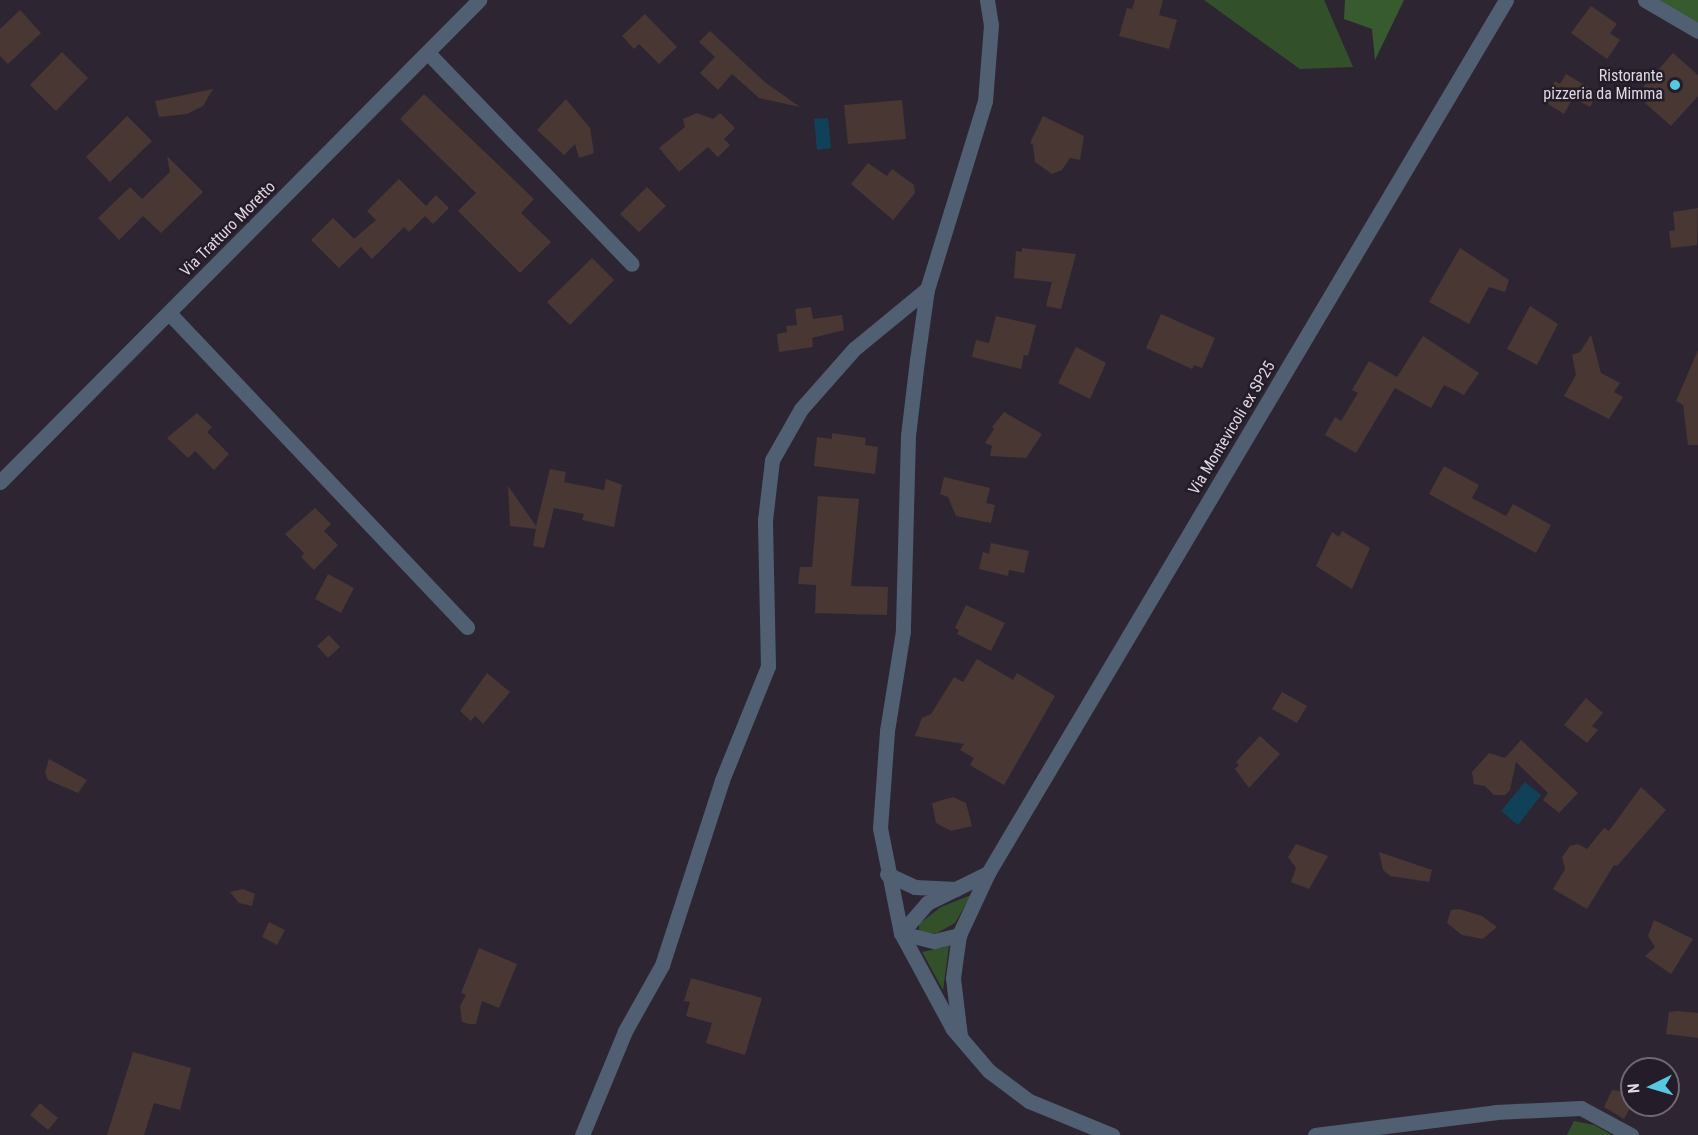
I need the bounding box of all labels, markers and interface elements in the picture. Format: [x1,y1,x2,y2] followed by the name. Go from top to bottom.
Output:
[1543,66,1663,104] place label: Ristorante pizzeria da Mimma
[1668,78,1682,92] marker: Ristorante pizzeria da Mimma
[176,177,280,281] street label: Via Tratturo Moretto
[1185,358,1279,498] street label: Via Montevicoli ex SP25
[1620,1057,1680,1117] north arrow
[1624,1083,1643,1094] text: N

